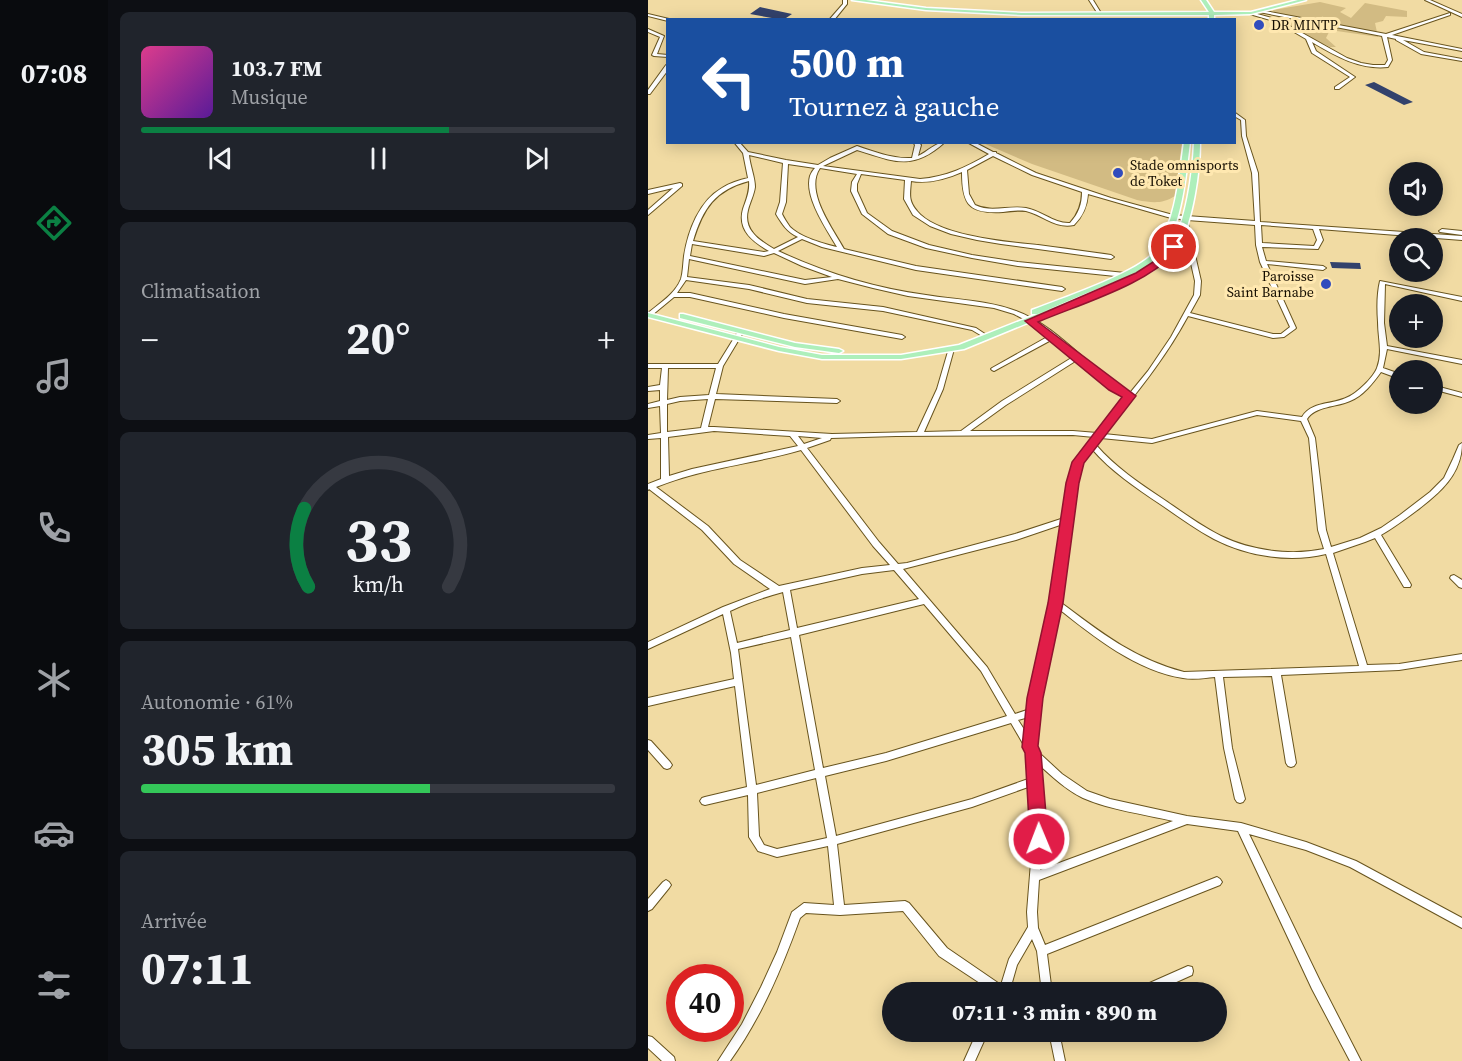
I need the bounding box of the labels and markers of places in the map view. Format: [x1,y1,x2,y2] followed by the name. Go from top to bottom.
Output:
[1271,15,1338,35] place label: DR MINTP
[1252,18,1266,32] marker: DR MINTP
[1130,155,1239,191] place label: Stade omnisports de Toket
[1111,166,1125,180] marker: Stade omnisports de Toket
[1148,221,1199,272] pin
[1227,266,1314,302] place label: Paroisse Saint Barnabe
[1319,277,1333,291] marker: Paroisse Saint Barnabe

